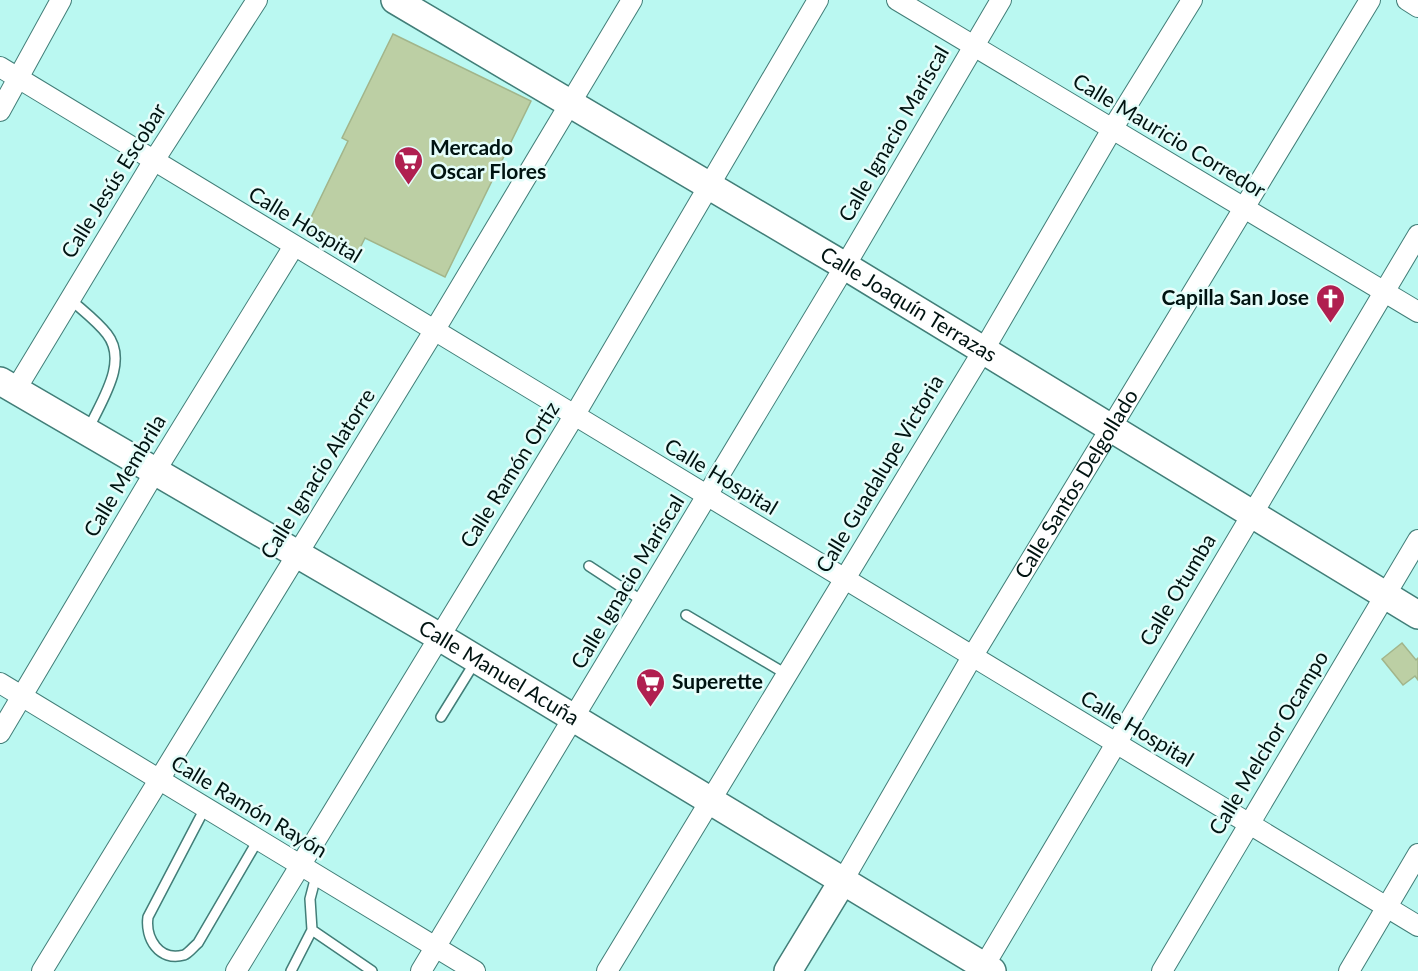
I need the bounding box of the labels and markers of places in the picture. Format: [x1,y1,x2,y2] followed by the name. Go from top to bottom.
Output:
[430,134,546,183] place label: Mercado Oscar Flores
[393,144,425,186] supermarket icon: Mercado Oscar Flores
[1314,282,1346,324] church icon: Capilla San Jose
[1161,284,1309,309] place label: Capilla San Jose
[635,666,667,708] supermarket icon: Superette
[672,668,763,693] place label: Superette

